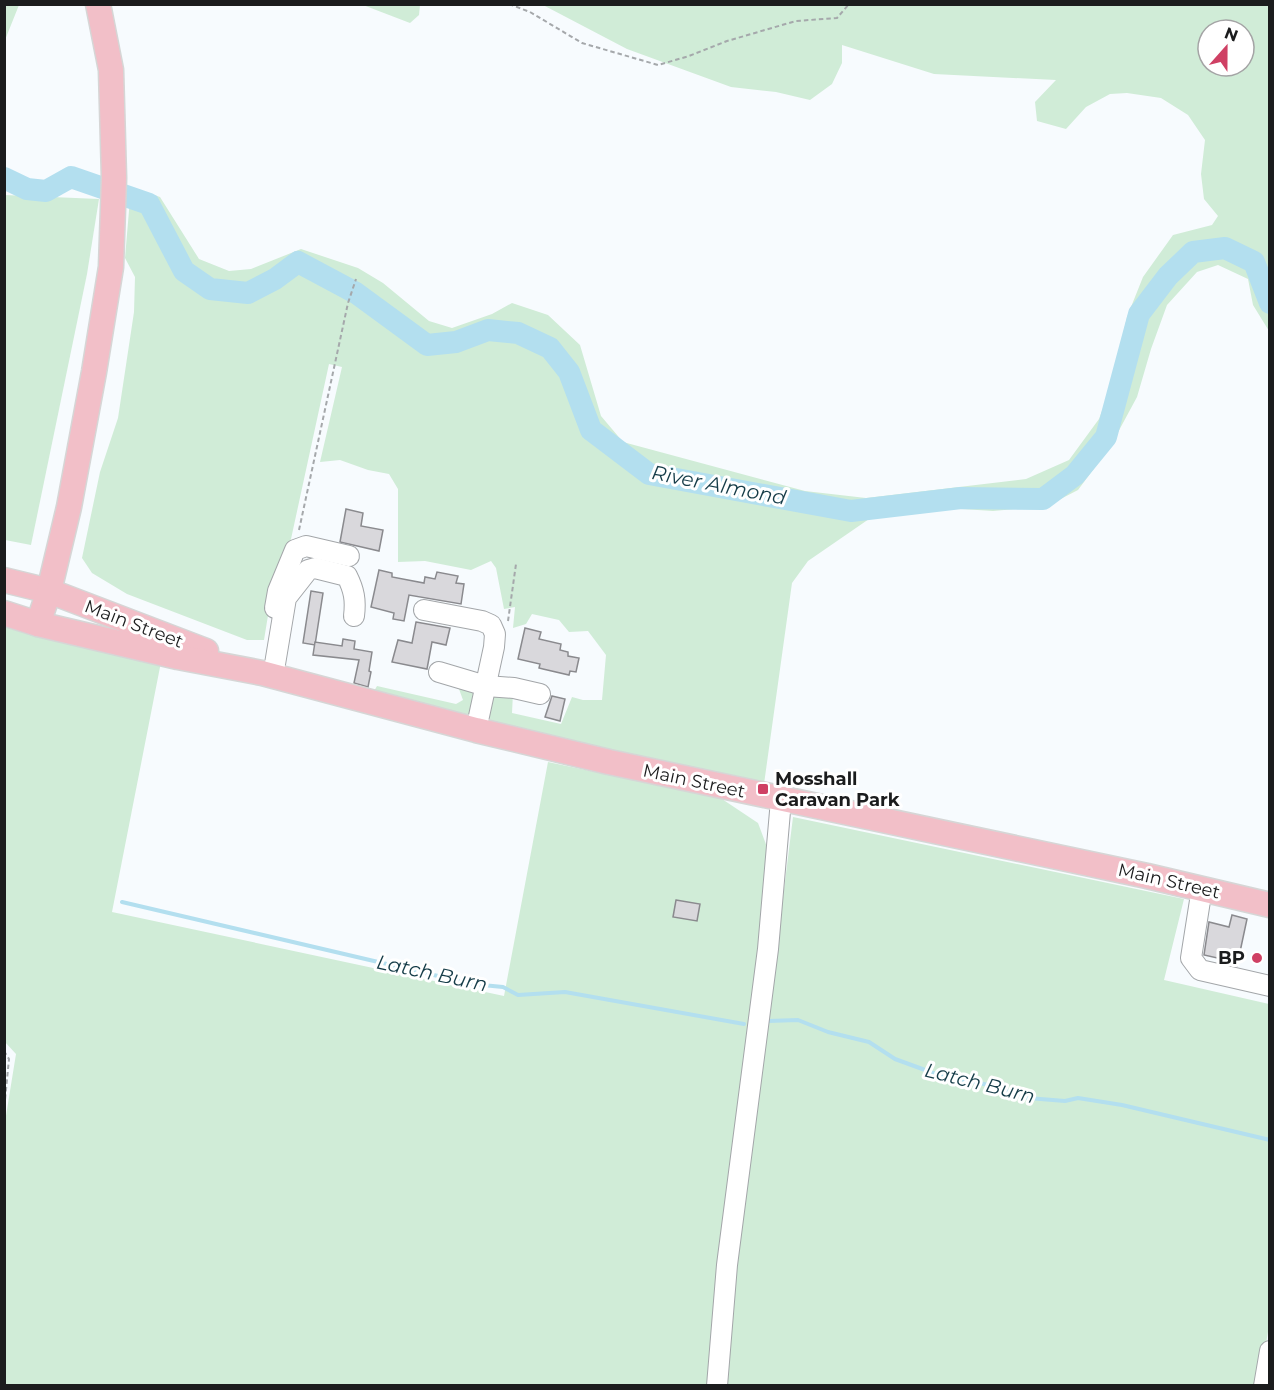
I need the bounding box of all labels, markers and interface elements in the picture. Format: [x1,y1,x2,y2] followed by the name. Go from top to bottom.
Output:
[1196,18,1256,78] north arrow
[1222,23,1241,46] text: N
[650,460,789,510] water label: River Almond
[82,595,186,653] street label: Main Street
[641,759,747,803] street label: Main Street
[775,768,900,811] place label: Mosshall Caravan Park
[756,782,770,796] marker: Mosshall Caravan Park
[1116,859,1222,903] street label: Main Street
[1218,947,1245,969] place label: BP
[374,950,490,996] water label: Latch Burn
[1250,951,1264,965] marker: BP
[922,1058,1038,1108] water label: Latch Burn

